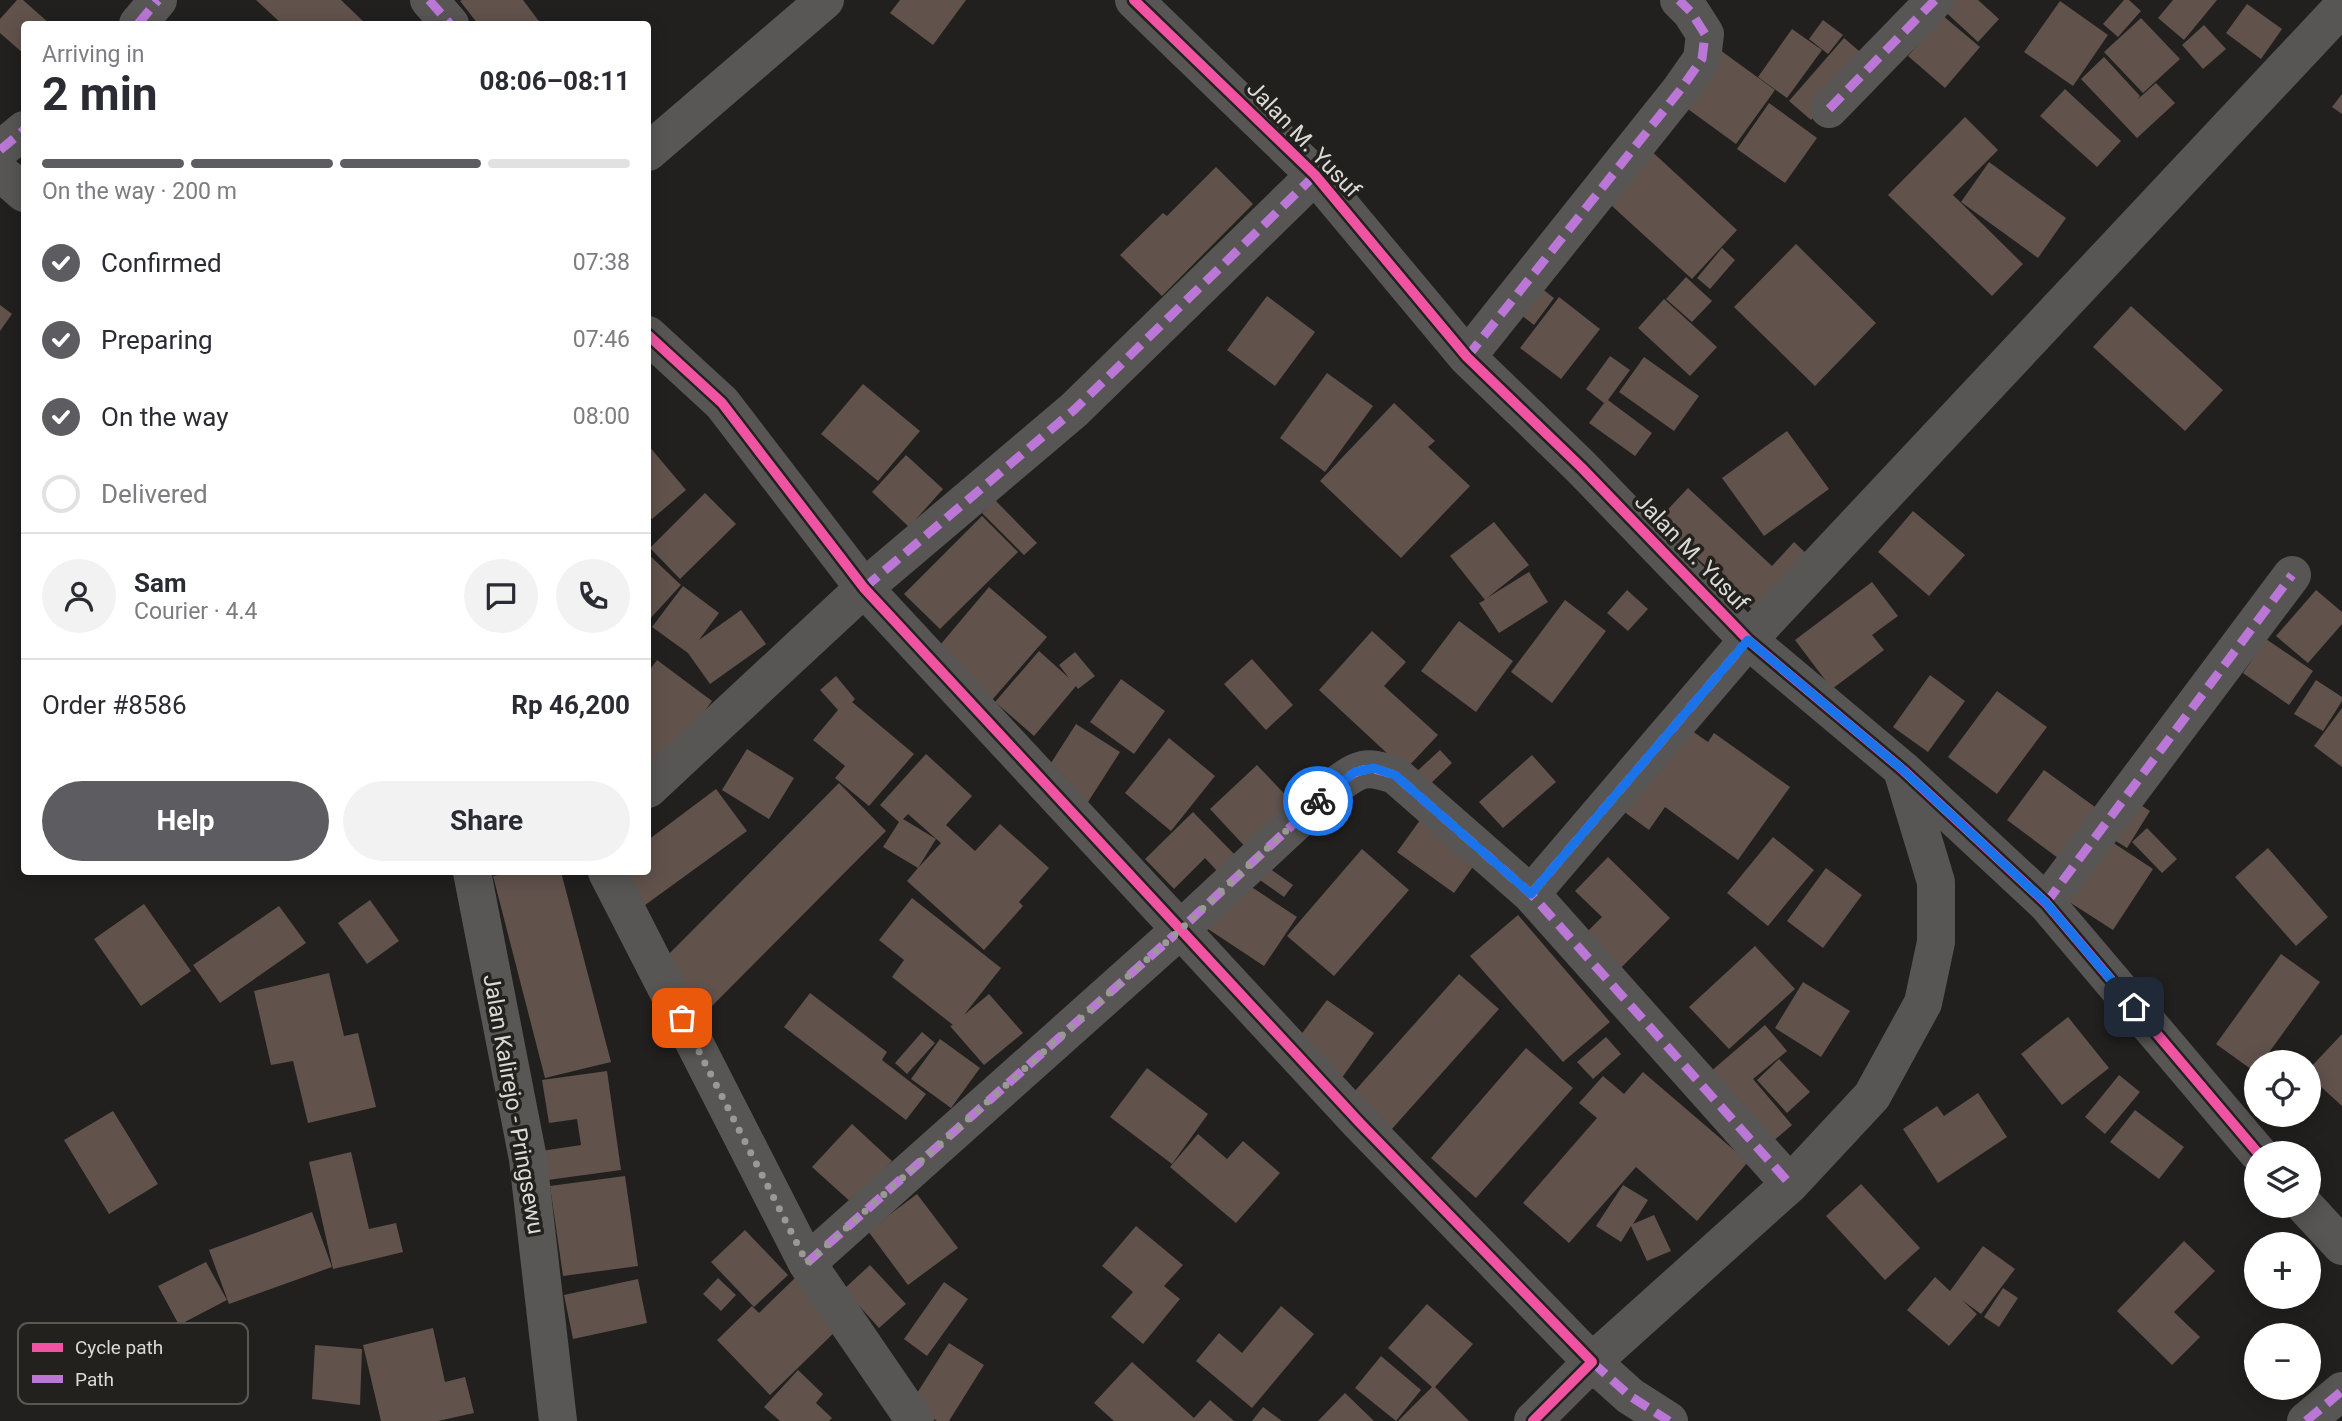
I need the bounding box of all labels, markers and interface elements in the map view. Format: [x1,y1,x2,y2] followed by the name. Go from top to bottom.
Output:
[42,41,145,68] text: Arriving in
[480,66,630,96] text: 08:06–08:11
[42,67,158,121] text: 2 min
[1241,75,1367,204] street label: Jalan M. Yusuf
[42,178,237,205] text: On the way · 200 m
[42,244,80,282] icon: check
[101,248,222,278] text: Confirmed
[573,249,630,276] text: 07:38
[42,321,80,359] icon: check
[101,325,213,355] text: Preparing
[573,326,630,353] text: 07:46
[42,398,80,436] icon: check
[101,402,229,432] text: On the way
[573,403,630,430] text: 08:00
[101,479,208,509] text: Delivered
[1629,488,1755,617] street label: Jalan M. Yusuf
[42,559,116,633] button: person
[464,559,538,633] button: chat
[556,559,630,633] button: phone
[134,568,186,598] text: Sam
[134,598,257,625] text: Courier · 4.4
[42,690,187,720] text: Order #8586
[511,690,630,720] text: Rp 46,200
[1283,766,1353,836] courier
[42,781,329,861] button: Help
[343,781,630,861] button: Share
[1299,782,1337,820] icon: bike
[477,972,550,1236] street label: Jalan Kalirejo - Pringsewu
[2104,977,2164,1037] pin
[652,988,712,1048] pin
[2115,988,2153,1026] icon: home
[663,999,701,1037] icon: bag
[2244,1050,2321,1400] map controls
[2244,1050,2321,1127] button: locate
[2244,1141,2321,1218] button: layers
[2244,1232,2321,1309] button: +
[18,1323,248,1404] legend
[2244,1323,2321,1400] button: −
[75,1336,163,1359] text: Cycle path
[75,1368,114,1391] text: Path

